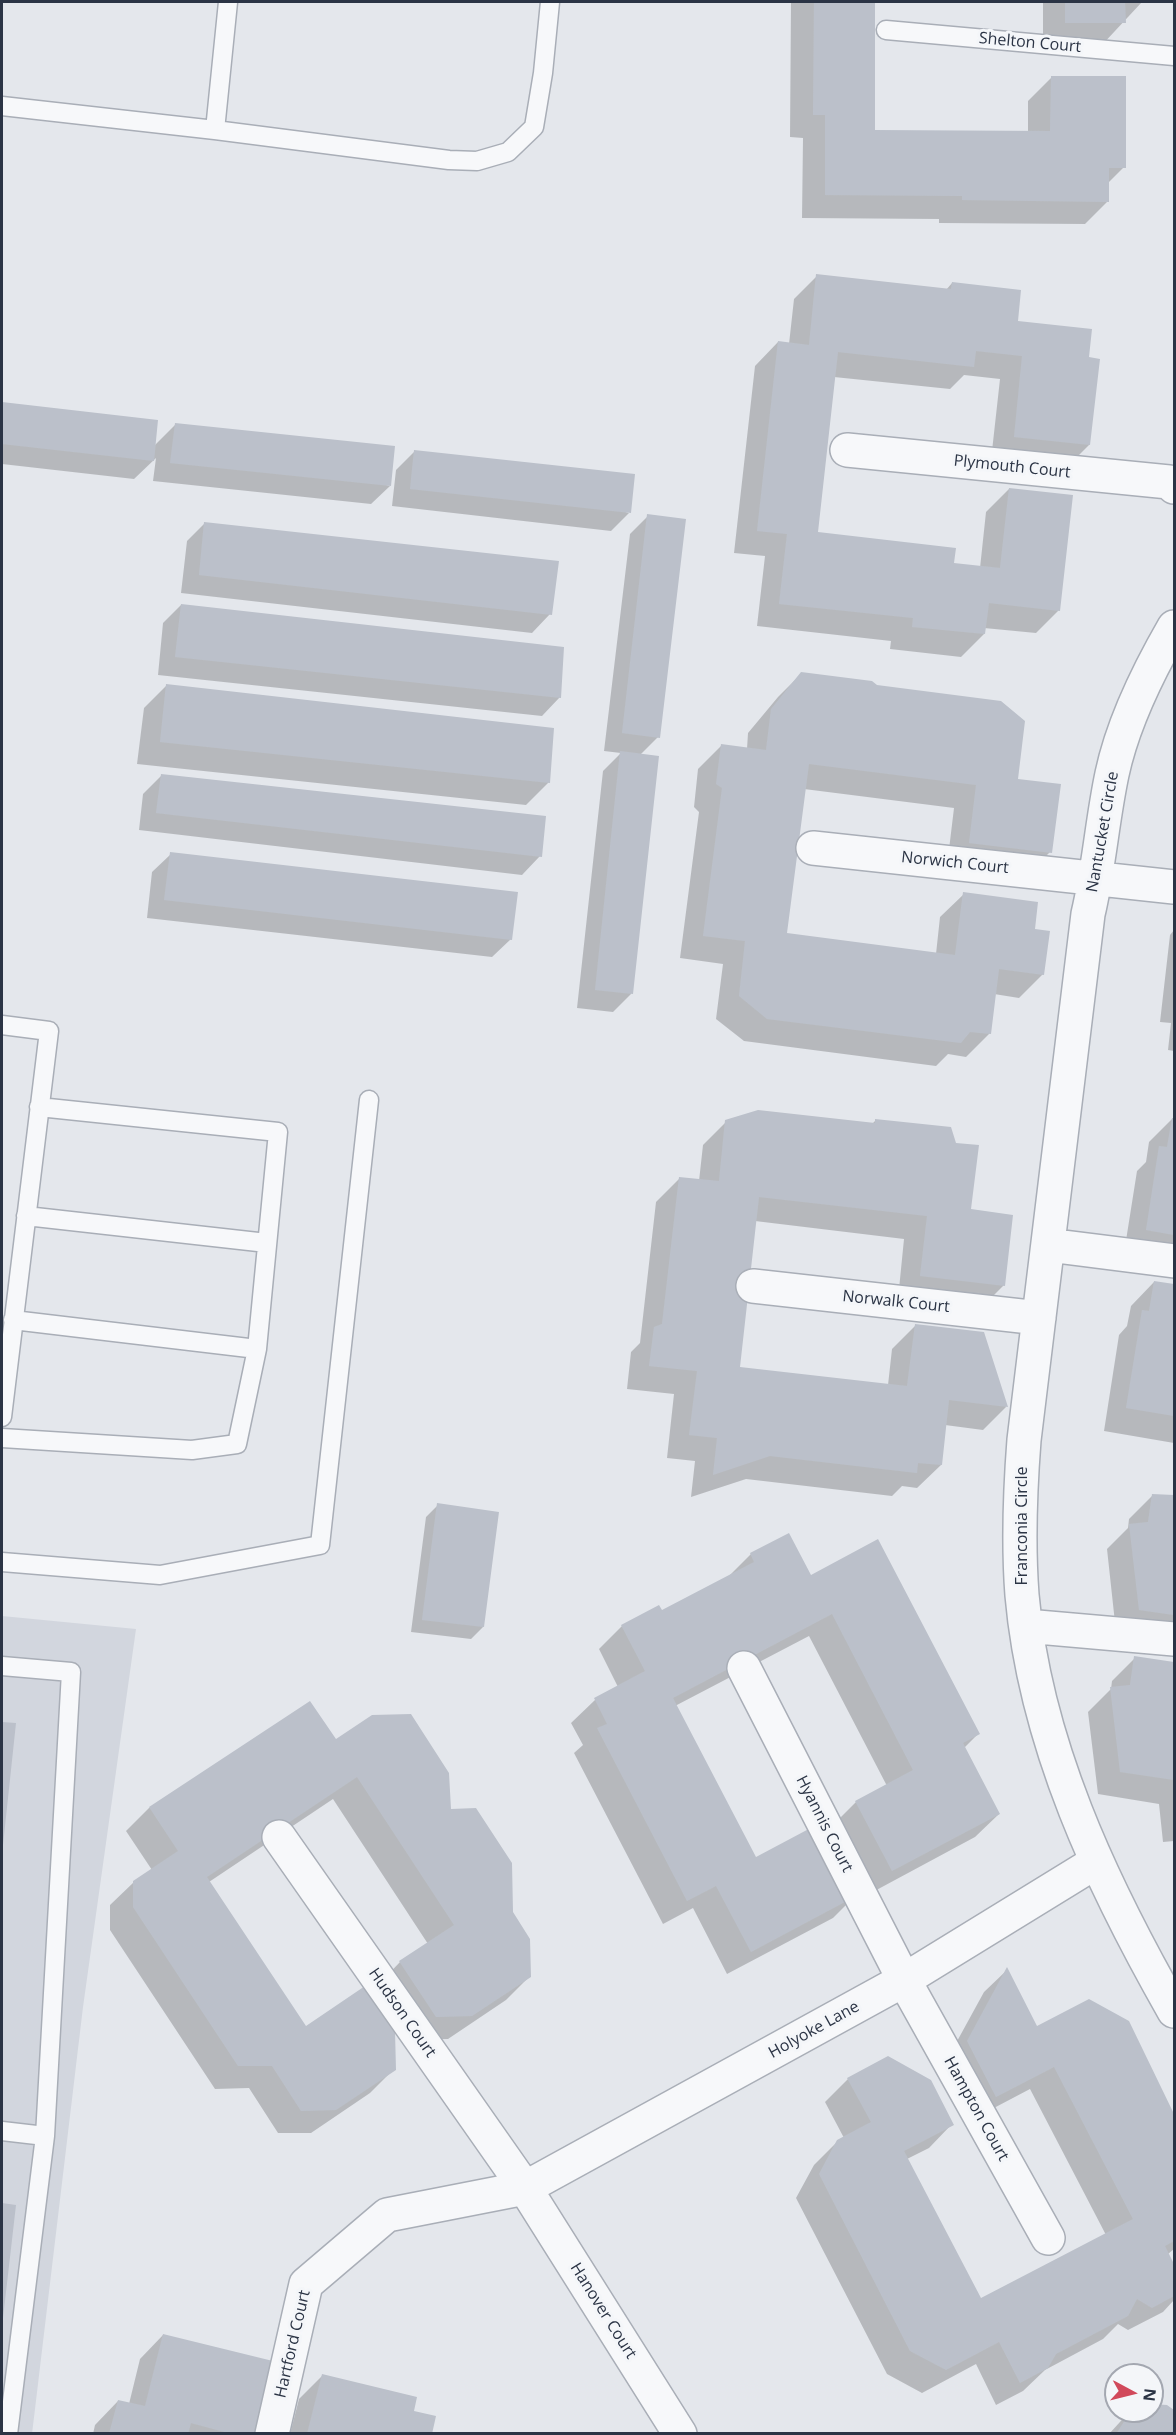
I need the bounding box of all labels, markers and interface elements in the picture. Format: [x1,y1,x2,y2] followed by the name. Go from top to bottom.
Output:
[978,29,1082,57] street label: Shelton Court
[953,451,1071,483] street label: Plymouth Court
[1083,770,1123,894] street label: Nantucket Circle
[900,848,1010,878] street label: Norwich Court
[841,1287,951,1317] street label: Norwalk Court
[1012,1466,1032,1586] street label: Franconia Circle
[791,1772,857,1876] street label: Hyannis Court
[364,1965,440,2061] street label: Hudson Court
[765,1997,863,2063] street label: Holyoke Lane
[939,2053,1013,2165] street label: Hampton Court
[566,2259,640,2363] street label: Hanover Court
[271,2288,315,2400] street label: Hartford Court
[1104,2363,1164,2423] north arrow
[1138,2387,1162,2403] text: N

